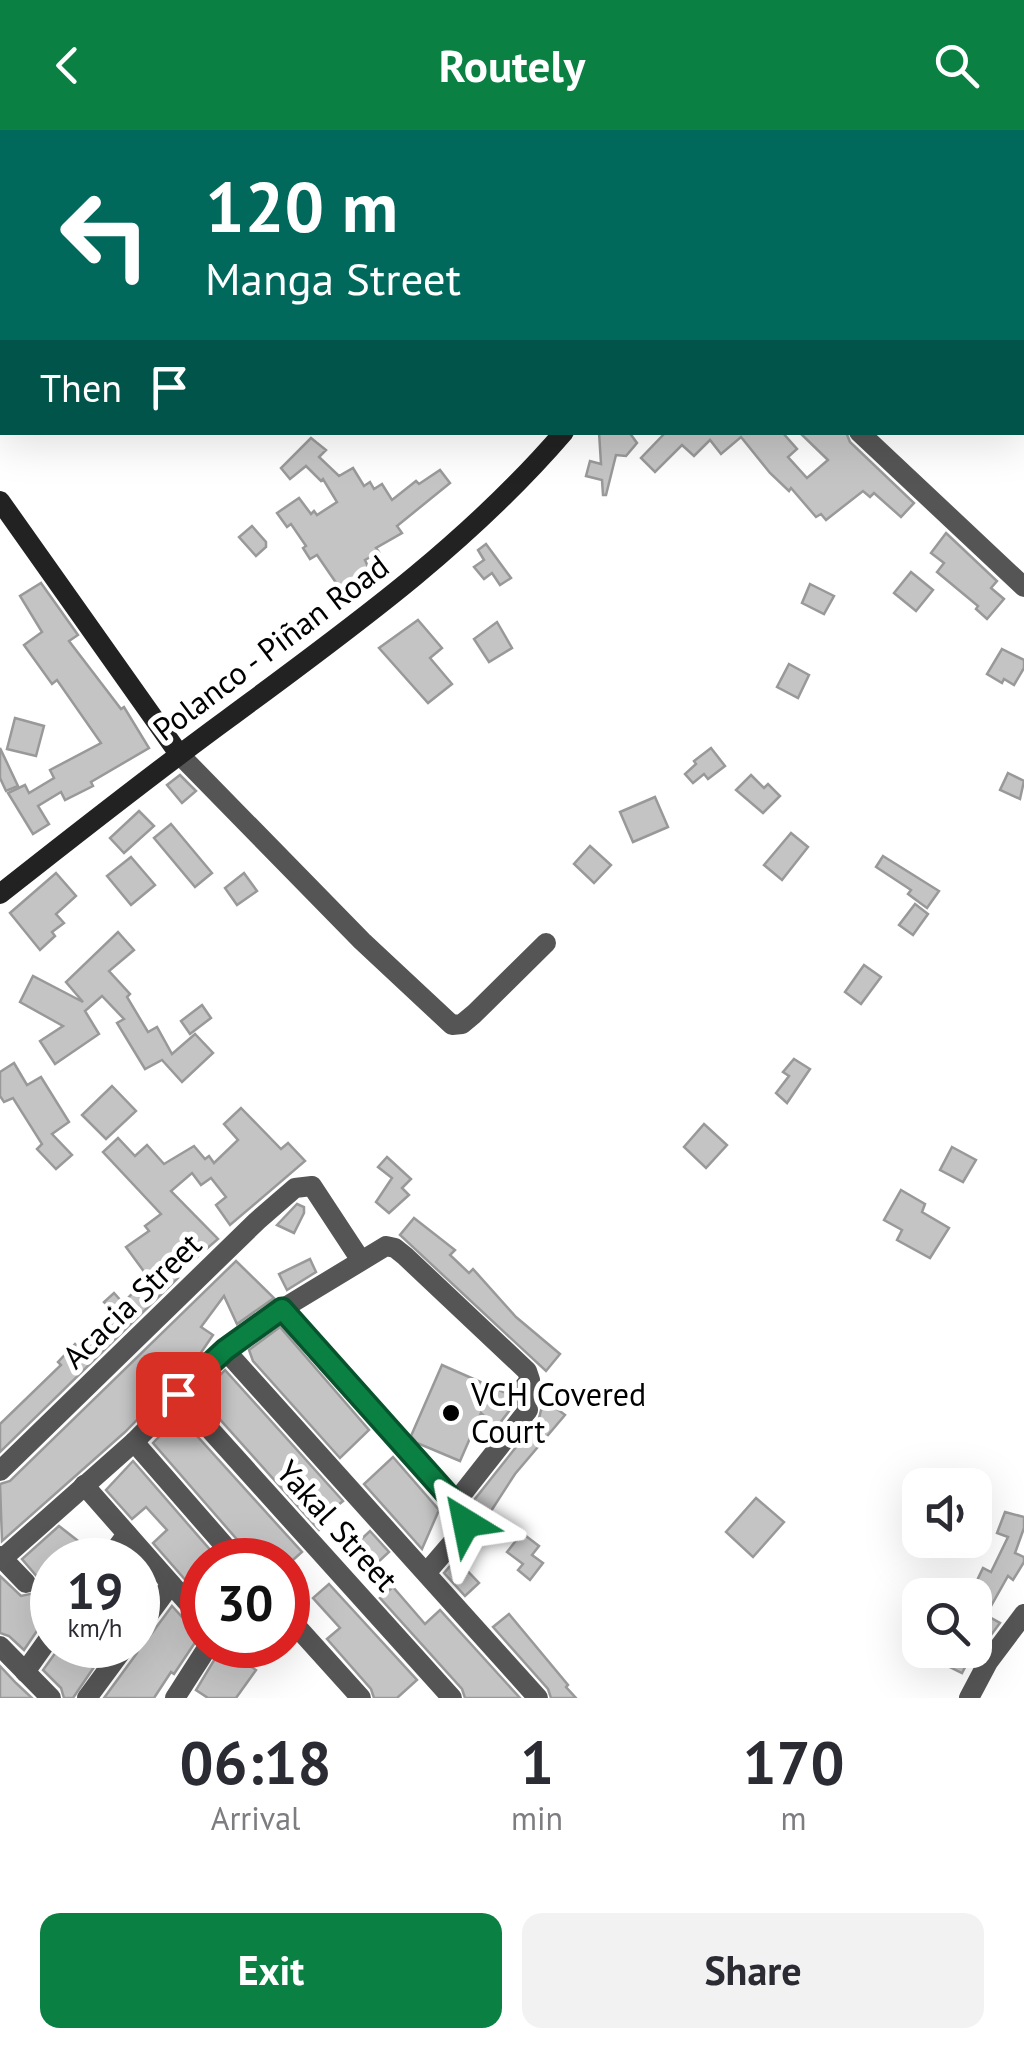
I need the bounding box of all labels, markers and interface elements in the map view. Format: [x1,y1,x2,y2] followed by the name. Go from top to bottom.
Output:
[439,36,585,94] text: Routely
[40,38,95,93] icon: back
[929,38,984,93] icon: search
[205,161,398,251] text: 120 m
[40,170,170,300] icon: left
[205,249,461,307] text: Manga Street
[142,360,197,415] icon: arrive
[40,363,122,412] text: Then
[144,545,397,750] street label: Polanco - Piñan Road
[53,1223,210,1377] street label: Acacia Street
[136,1352,221,1437] pin
[151,1367,206,1422] icon: arrive
[470,1373,646,1452] place label: VCH Covered Court
[440,1402,462,1424] marker: VCH Covered Court
[268,1451,408,1600] street label: Yakal Street
[902,1468,992,1668] map controls
[902,1468,992,1558] button: sound
[414,1471,518,1575] position arrow
[180,1538,310,1668] speed limit sign: 30
[67,1558,123,1623] text: 19
[902,1578,992,1668] button: search
[68,1612,122,1644] text: km/h
[179,1723,332,1801] text: 06:18
[520,1723,554,1801] text: 1
[743,1723,845,1801] text: 170
[211,1797,300,1839] text: Arrival
[511,1797,563,1839] text: min
[781,1797,807,1839] text: m
[40,1913,502,2028] button: Exit
[522,1913,984,2028] button: Share

